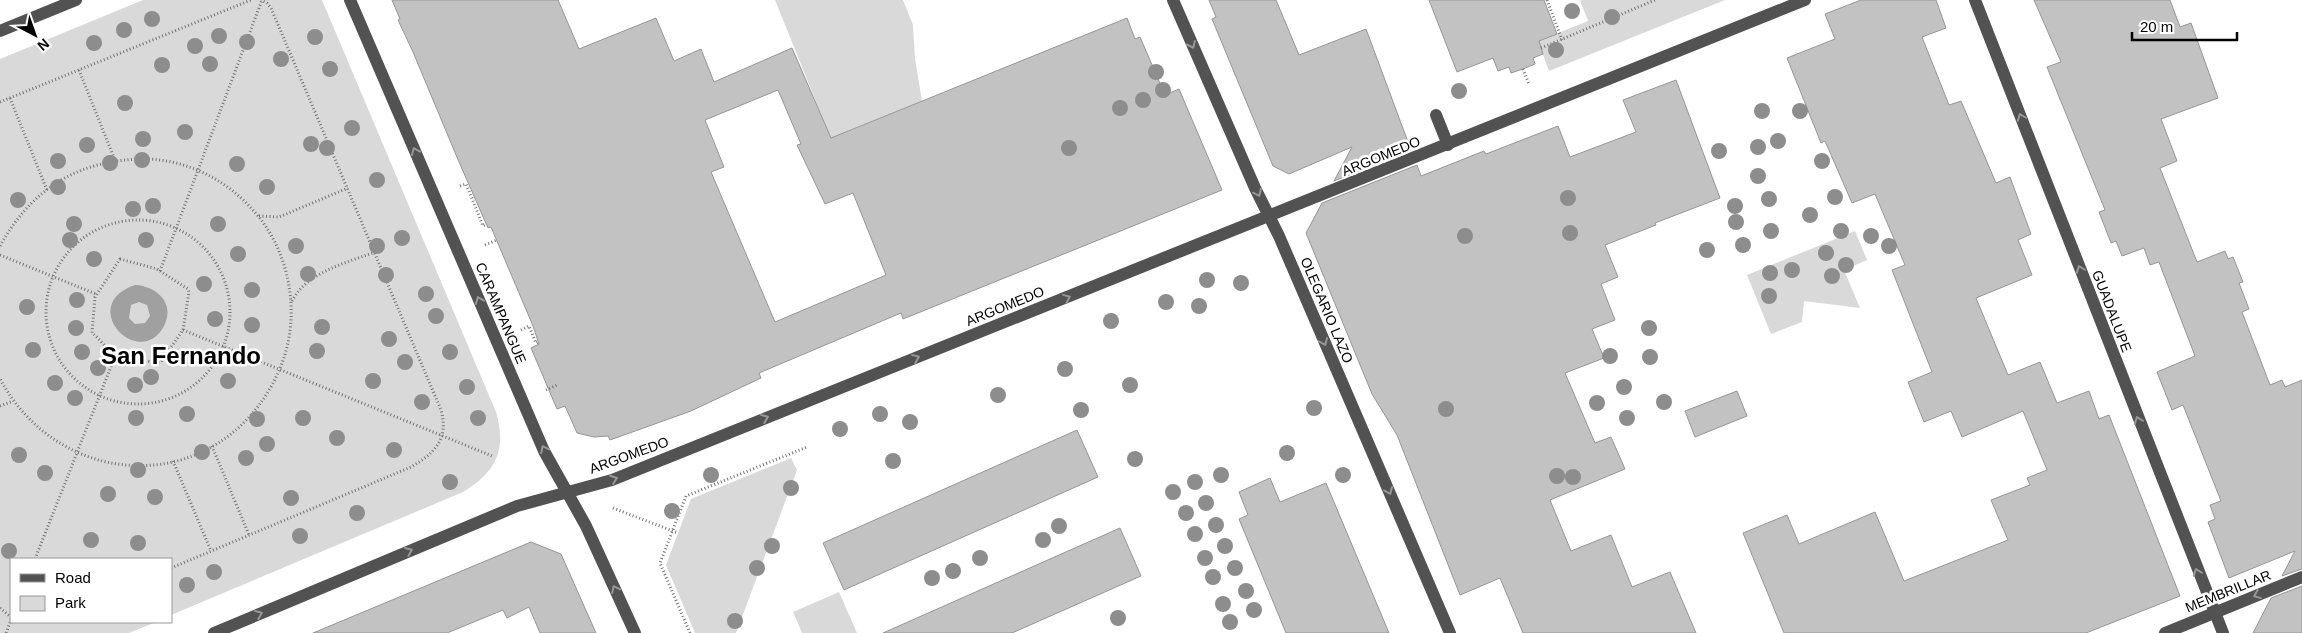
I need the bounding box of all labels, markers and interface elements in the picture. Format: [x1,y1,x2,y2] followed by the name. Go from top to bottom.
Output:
[10,10,60,60] north arrow
[2132,10,2237,42] scale bar
[2140,18,2173,35] text: 20 m
[34,35,53,54] text: N
[1186,40,1197,49] one-way arrow
[2017,114,2027,122] one-way arrow
[1339,133,1423,179] street label: ARGOMEDO
[411,147,421,156] one-way arrow
[1252,188,1262,197] one-way arrow
[1297,255,1357,366] street label: OLEGARIO LAZO
[472,260,530,366] street label: CARAMPANGUE
[2075,265,2086,274] one-way arrow
[2089,268,2135,354] street label: GUADALUPE
[963,283,1047,329] street label: ARGOMEDO
[1062,293,1071,304] one-way arrow
[475,296,486,305] one-way arrow
[1318,337,1329,346] one-way arrow
[101,342,261,369] district label: San Fernando
[911,354,920,364] one-way arrow
[760,414,769,425] one-way arrow
[2134,417,2144,425] one-way arrow
[587,433,671,477] street label: ARGOMEDO
[540,446,550,455] one-way arrow
[610,475,618,485] one-way arrow
[1382,486,1393,495] one-way arrow
[404,547,413,558] one-way arrow
[10,558,172,623] legend
[2183,567,2273,615] street label: MEMBRILLAR
[2193,568,2203,577] one-way arrow
[55,569,91,586] text: Road
[610,585,621,594] one-way arrow
[2253,589,2262,600] one-way arrow
[55,594,86,611] text: Park
[254,610,263,621] one-way arrow

